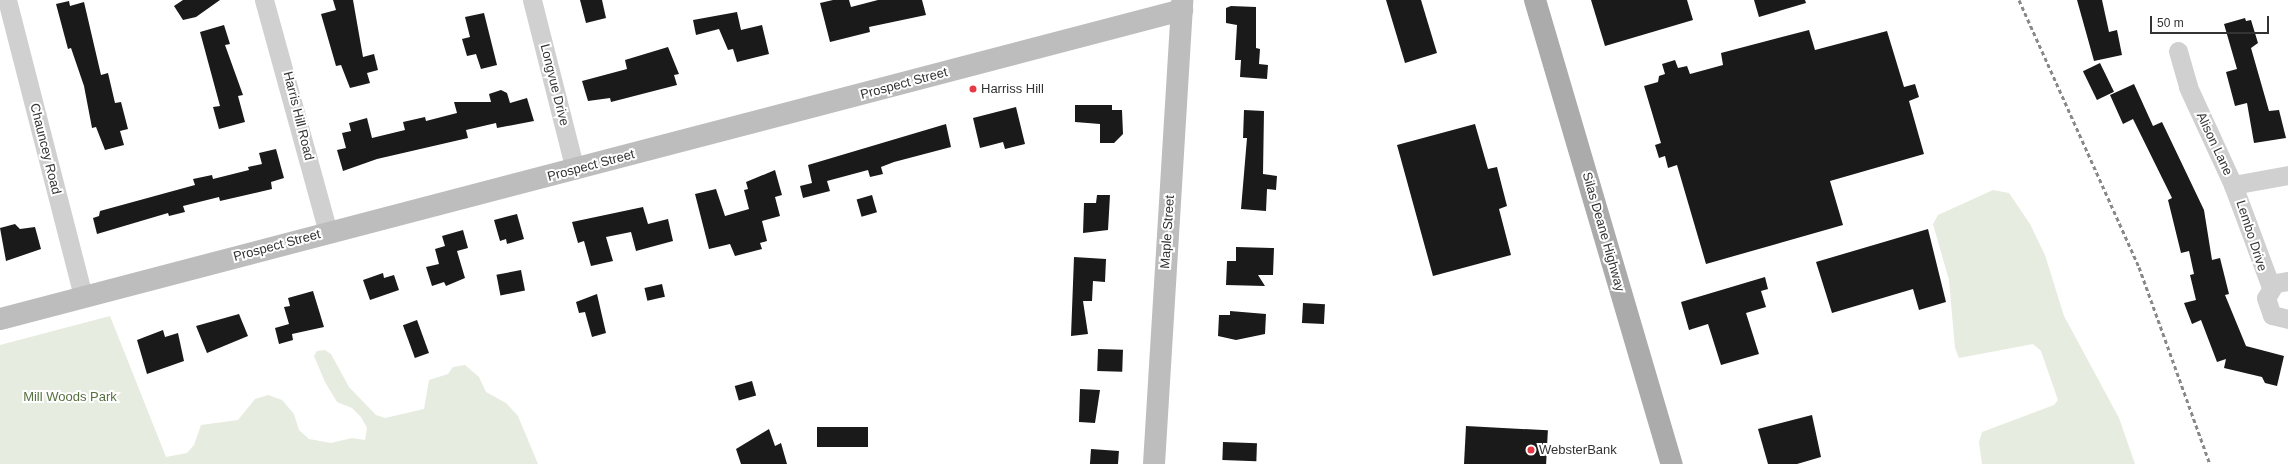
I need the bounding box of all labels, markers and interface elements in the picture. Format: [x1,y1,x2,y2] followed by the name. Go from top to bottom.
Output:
[2152,8,2271,34] scale bar
[2157,16,2184,30] text: 50 m
[536,42,572,128] street label: Longvue Drive
[859,65,949,103] street label: Prospect Street
[279,70,317,162] street label: Harris Hill Road
[981,81,1044,97] place label: Harriss Hill
[968,84,978,94] marker: Harriss Hill
[26,102,64,196] street label: Chauncey Road
[2193,110,2235,178] street label: Alison Lane
[546,147,636,185] street label: Prospect Street
[1578,170,1628,294] street label: Silas Deane Highway
[1158,195,1178,269] street label: Maple Street
[2232,199,2270,273] street label: Lembo Drive
[232,227,322,265] street label: Prospect Street
[23,389,117,405] park label: Mill Woods Park
[1539,442,1617,458] place label: WebsterBank
[1526,445,1536,455] marker: WebsterBank

